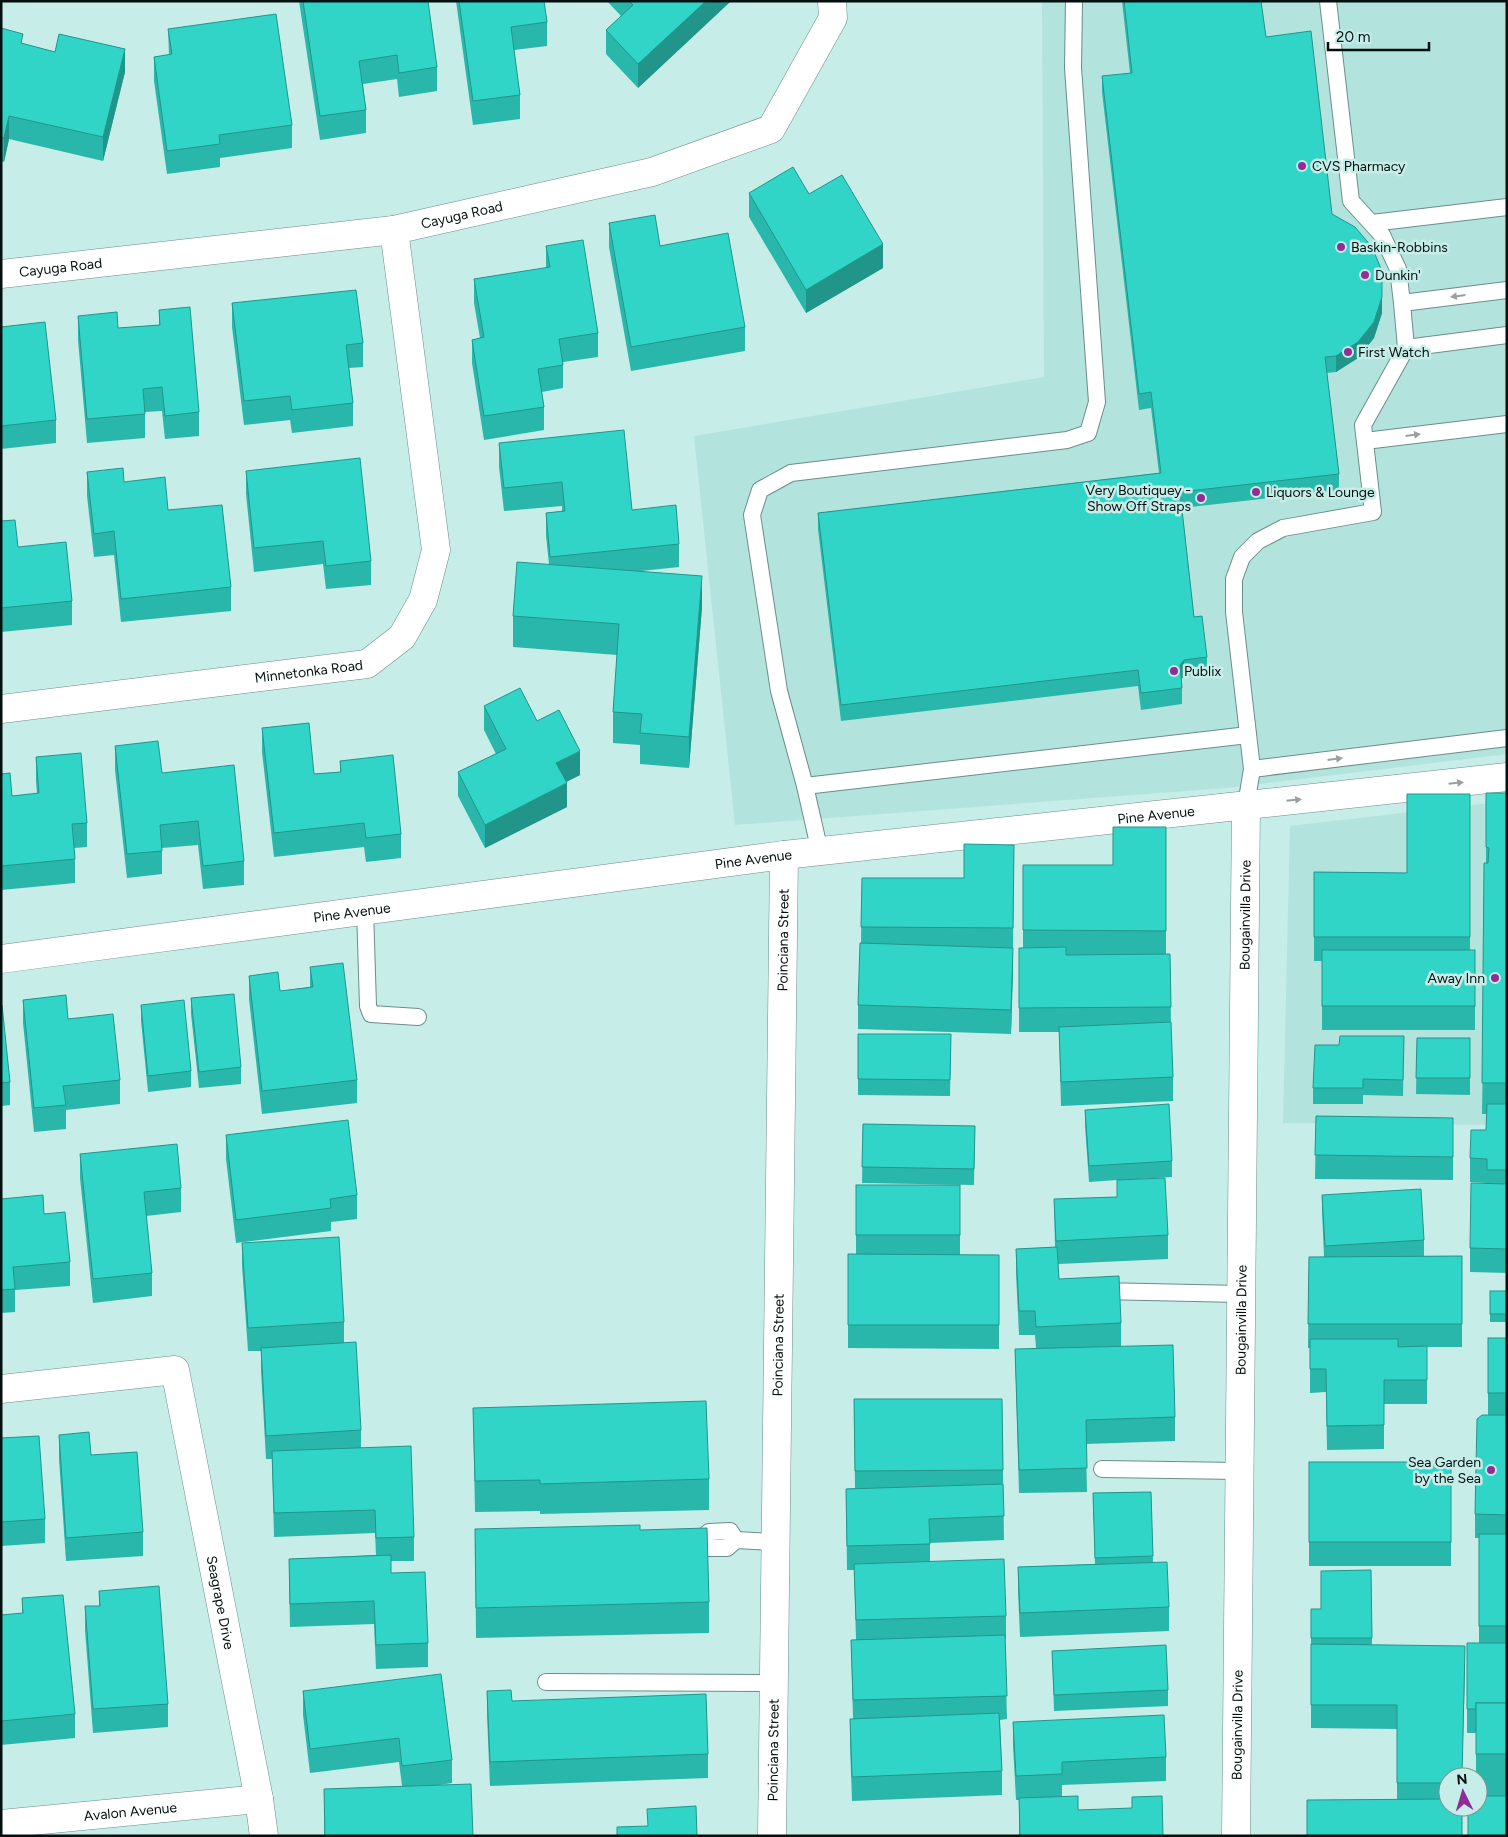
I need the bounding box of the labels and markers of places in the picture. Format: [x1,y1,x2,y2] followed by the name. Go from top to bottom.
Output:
[1312,158,1406,175] place label: CVS Pharmacy
[1296,160,1308,172] marker: CVS Pharmacy
[1351,239,1448,256] place label: Baskin-Robbins
[1335,241,1347,253] marker: Baskin-Robbins
[1375,267,1421,284] place label: Dunkin'
[1359,269,1371,281] marker: Dunkin'
[1358,344,1430,361] place label: First Watch
[1342,346,1354,358] marker: First Watch
[1086,482,1191,515] place label: Very Boutiquey - Show Off Straps
[1266,484,1375,501] place label: Liquors & Lounge
[1250,486,1262,498] marker: Liquors & Lounge
[1195,492,1207,504] marker: Very Boutiquey - Show Off Straps
[1184,663,1221,680] place label: Publix
[1168,665,1180,677] marker: Publix
[1428,970,1485,987] place label: Away Inn
[1489,972,1501,984] marker: Away Inn
[1408,1454,1481,1487] place label: Sea Garden by the Sea
[1485,1464,1497,1476] marker: Sea Garden by the Sea

